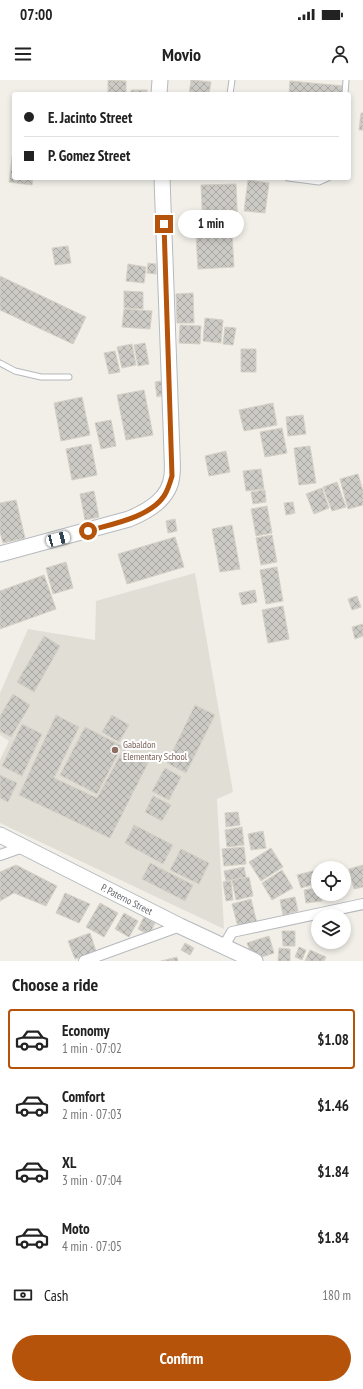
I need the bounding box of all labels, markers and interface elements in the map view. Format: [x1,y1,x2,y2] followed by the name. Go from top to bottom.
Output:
[20,5,52,24] text: 07:00
[12,43,34,65] icon: menu
[162,43,201,66] text: Movio
[329,43,351,65] icon: person
[48,108,132,127] text: E. Jacinto Street
[48,146,130,165] text: P. Gomez Street
[178,210,244,238] callout: 1 min
[155,215,173,233] route end
[198,215,224,232] text: 1 min
[79,522,97,540] route start
[45,530,71,548] car
[123,738,188,763] place label: Gabaldon Elementary School
[110,745,120,755] marker: Gabaldon Elementary School
[311,861,351,949] map controls
[311,861,351,901] button: locate
[99,881,155,918] street label: P. Paterno Street
[311,909,351,949] button: layers
[12,973,98,996] text: Choose a ride
[14,1021,50,1057] icon: car
[62,1021,110,1040] text: Economy
[317,1030,349,1049] text: $1.08
[62,1040,122,1057] text: 1 min · 07:02
[14,1087,50,1123] icon: car
[62,1087,105,1106] text: Comfort
[317,1096,349,1115] text: $1.46
[62,1106,122,1123] text: 2 min · 07:03
[14,1153,50,1189] icon: car
[62,1153,76,1172] text: XL
[317,1162,349,1181] text: $1.84
[62,1172,122,1189] text: 3 min · 07:04
[14,1219,50,1255] icon: car
[62,1219,90,1238] text: Moto
[317,1228,349,1247] text: $1.84
[62,1238,122,1255] text: 4 min · 07:05
[12,1284,34,1306] icon: cash
[44,1286,68,1305] text: Cash
[322,1287,351,1304] text: 180 m
[12,1335,351,1381] button: Confirm

